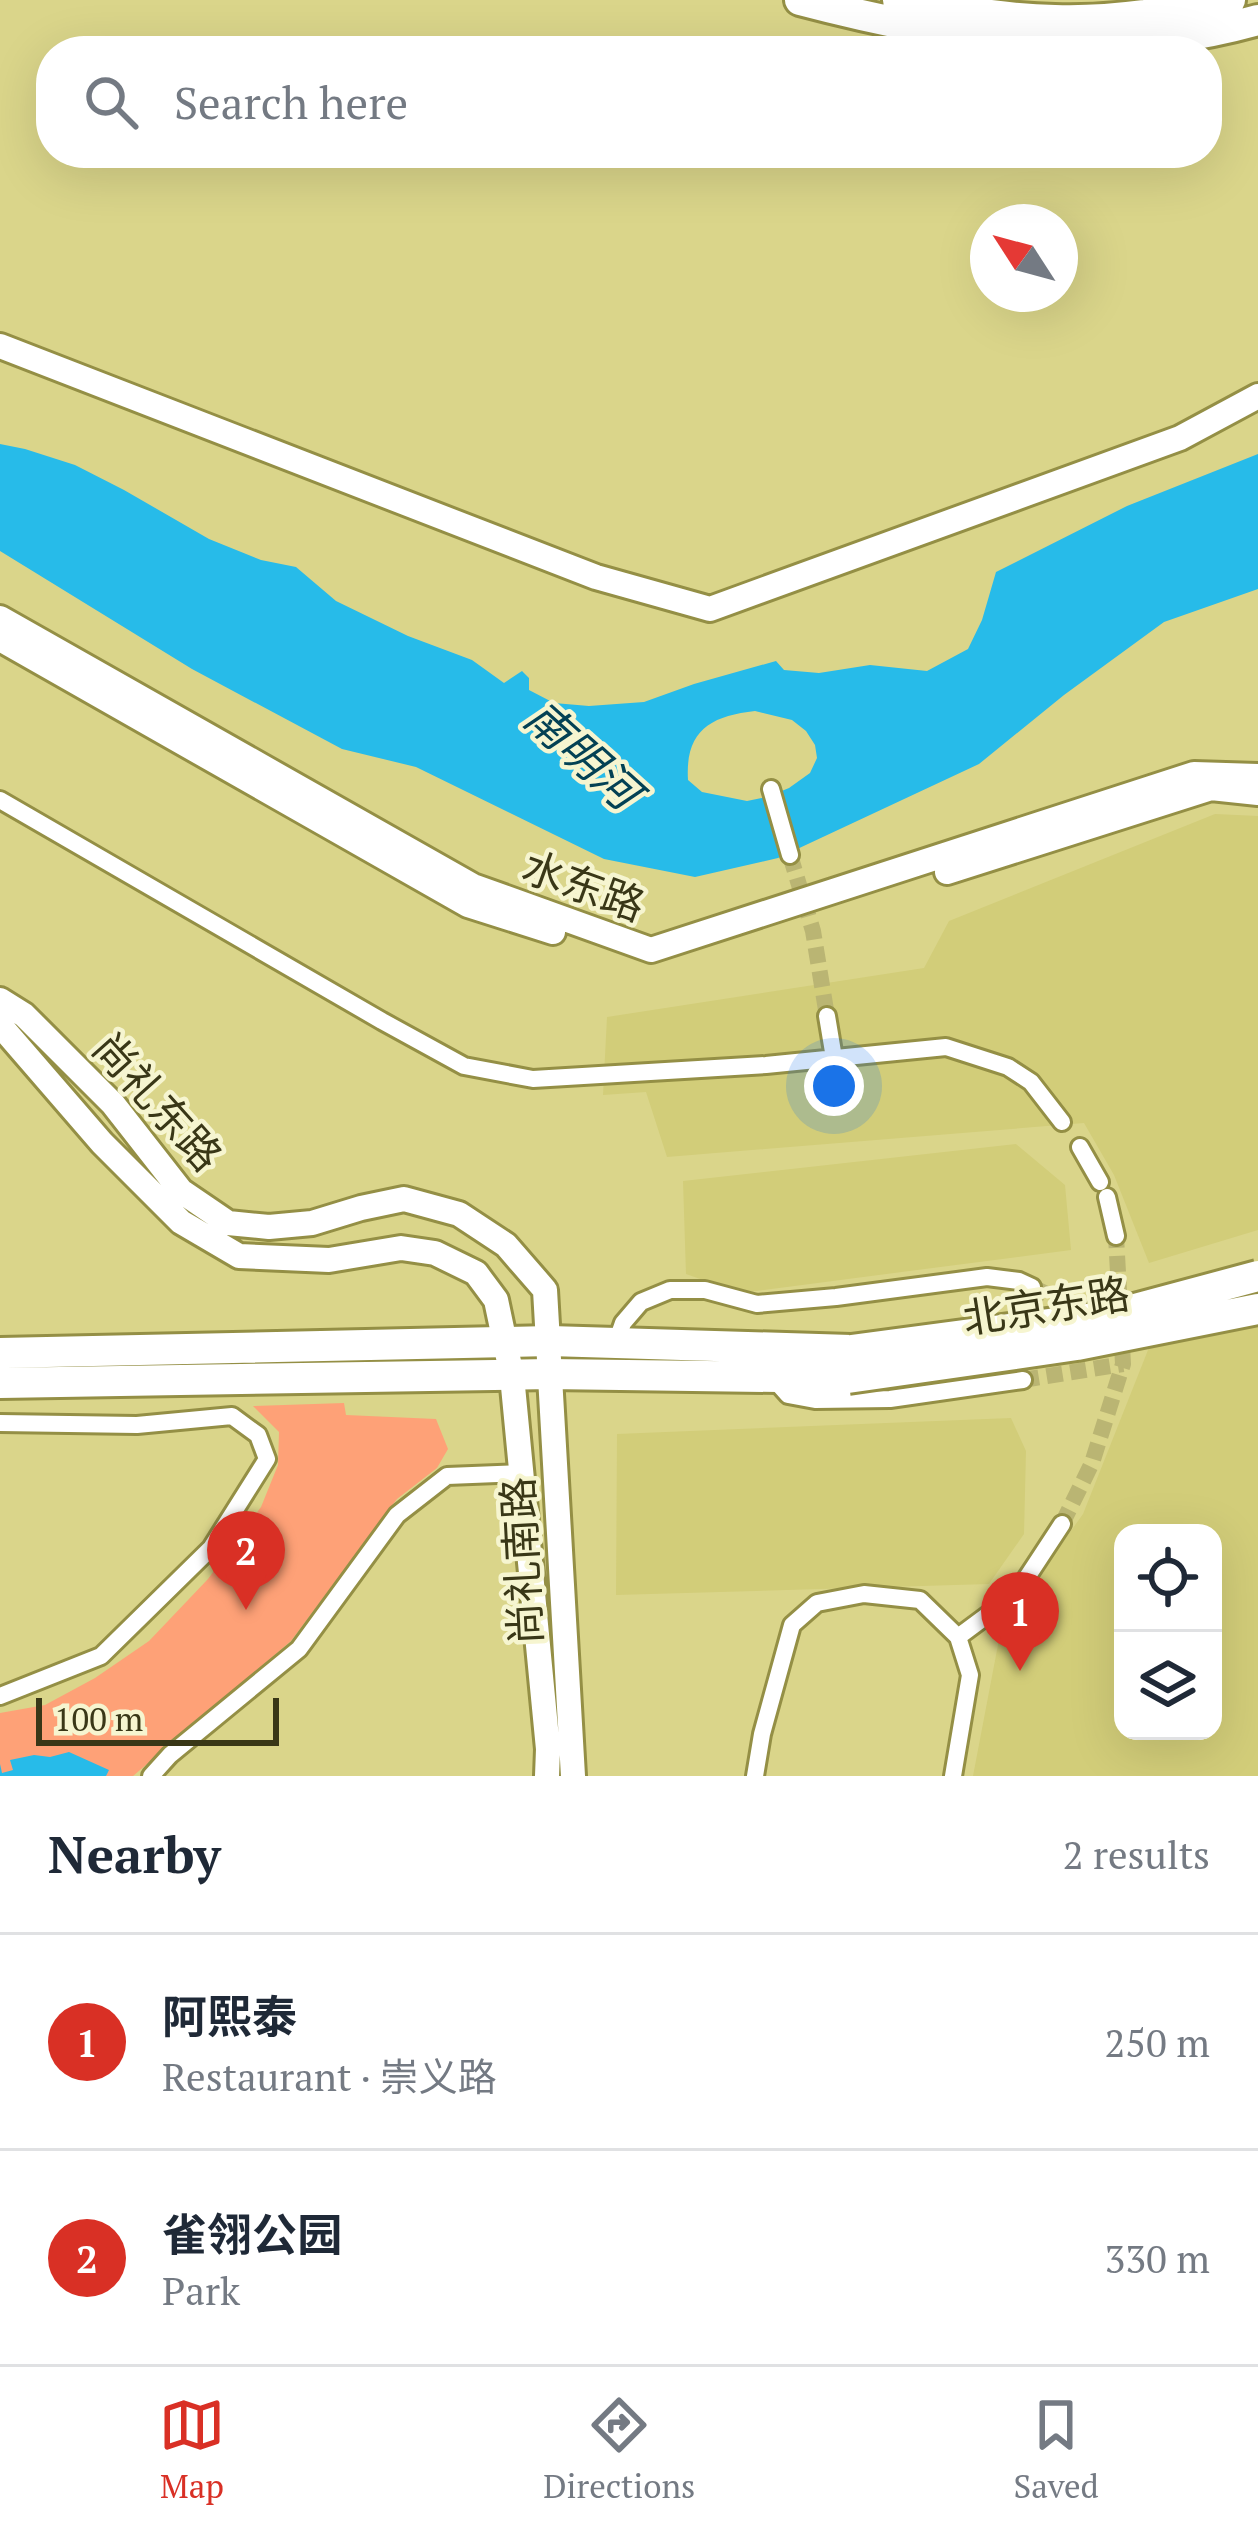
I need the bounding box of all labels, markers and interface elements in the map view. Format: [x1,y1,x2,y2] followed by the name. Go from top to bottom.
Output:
[36,36,1222,168] search box
[78,69,144,135] icon: search
[174,72,408,132] text: Search here
[970,204,1078,312] north arrow
[513,687,659,827] water label: 南明河
[515,837,653,933] street label: 水东路
[81,1020,235,1182] street label: 尚礼东路
[804,1056,864,1116] your location
[959,1264,1133,1346] street label: 北京东路
[489,1476,553,1646] street label: 尚礼南路
[207,1511,285,1610] pin: 2
[1114,1524,1222,1740] map controls
[1114,1524,1222,1632] button: locate
[981,1572,1059,1671] pin: 1
[1114,1632,1222,1740] button: layers
[36,1692,279,1745] scale bar
[54,1697,143,1740] text: 100 m
[48,1820,221,1888] text: Nearby
[1063,1828,1210,1880] text: 2 results
[162,1986,297,2046] text: 阿熙泰
[76,2016,98,2068] text: 1
[1105,2016,1210,2068] text: 250 m
[162,2050,497,2102] text: Restaurant · 崇义路
[162,2204,342,2264] text: 雀翎公园
[76,2232,98,2284] text: 2
[1105,2232,1210,2284] text: 330 m
[162,2264,240,2316] text: Park
[159,2392,225,2507] tab: Map
[543,2392,695,2507] tab: Directions
[1014,2392,1099,2507] tab: Saved

